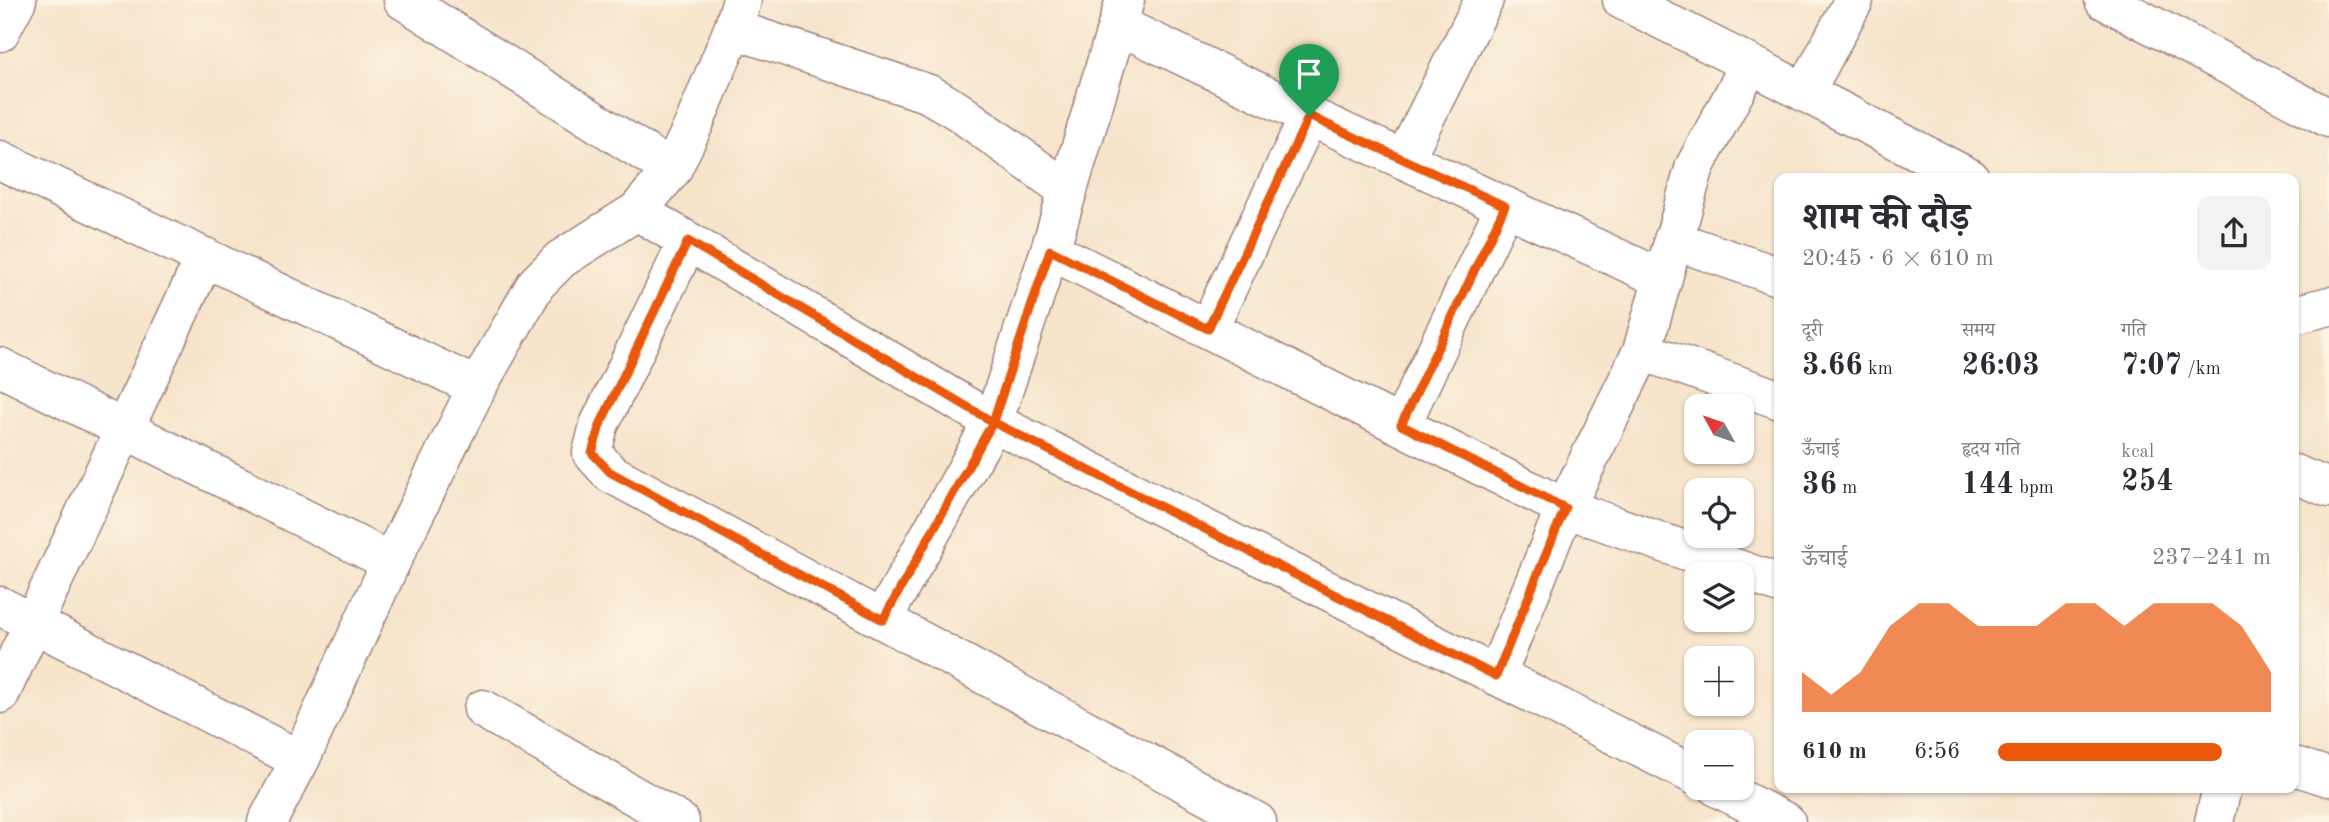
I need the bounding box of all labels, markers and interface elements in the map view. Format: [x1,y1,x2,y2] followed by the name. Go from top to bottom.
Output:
[1279,44,1339,116] pin
[1290,55,1328,93] icon: arrive
[2197,196,2271,270] button: share
[1802,200,1970,238] text: शाम की दौड़
[1802,247,1994,270] text: 20:45 · 6 × 610 m
[1802,322,1823,341] text: दूरी
[1962,322,1995,341] text: समय
[2121,322,2146,341] text: गति
[1802,351,1863,381] text: 3.66
[1962,351,2040,381] text: 26:03
[2121,351,2182,381] text: 7:07
[1863,360,1893,379] text: km
[2182,360,2221,379] text: /km
[1684,394,1754,464] north arrow
[1684,394,1754,800] map controls
[1802,441,1839,460] text: ऊँचाई
[1962,441,2020,460] text: हृदय गति
[2121,443,2154,462] text: kcal
[2121,467,2174,497] text: 254
[1802,470,1837,500] text: 36
[1962,470,2014,500] text: 144
[1684,478,1754,548] button: locate
[1837,479,1857,498] text: m
[2014,479,2054,498] text: bpm
[2152,546,2271,569] text: 237–241 m
[1802,547,1847,570] text: ऊँचाई
[1684,562,1754,632] button: layers
[1684,646,1754,716] button: +
[1684,730,1754,800] button: −
[1802,740,1867,763] text: 610 m
[1914,740,1960,763] text: 6:56

